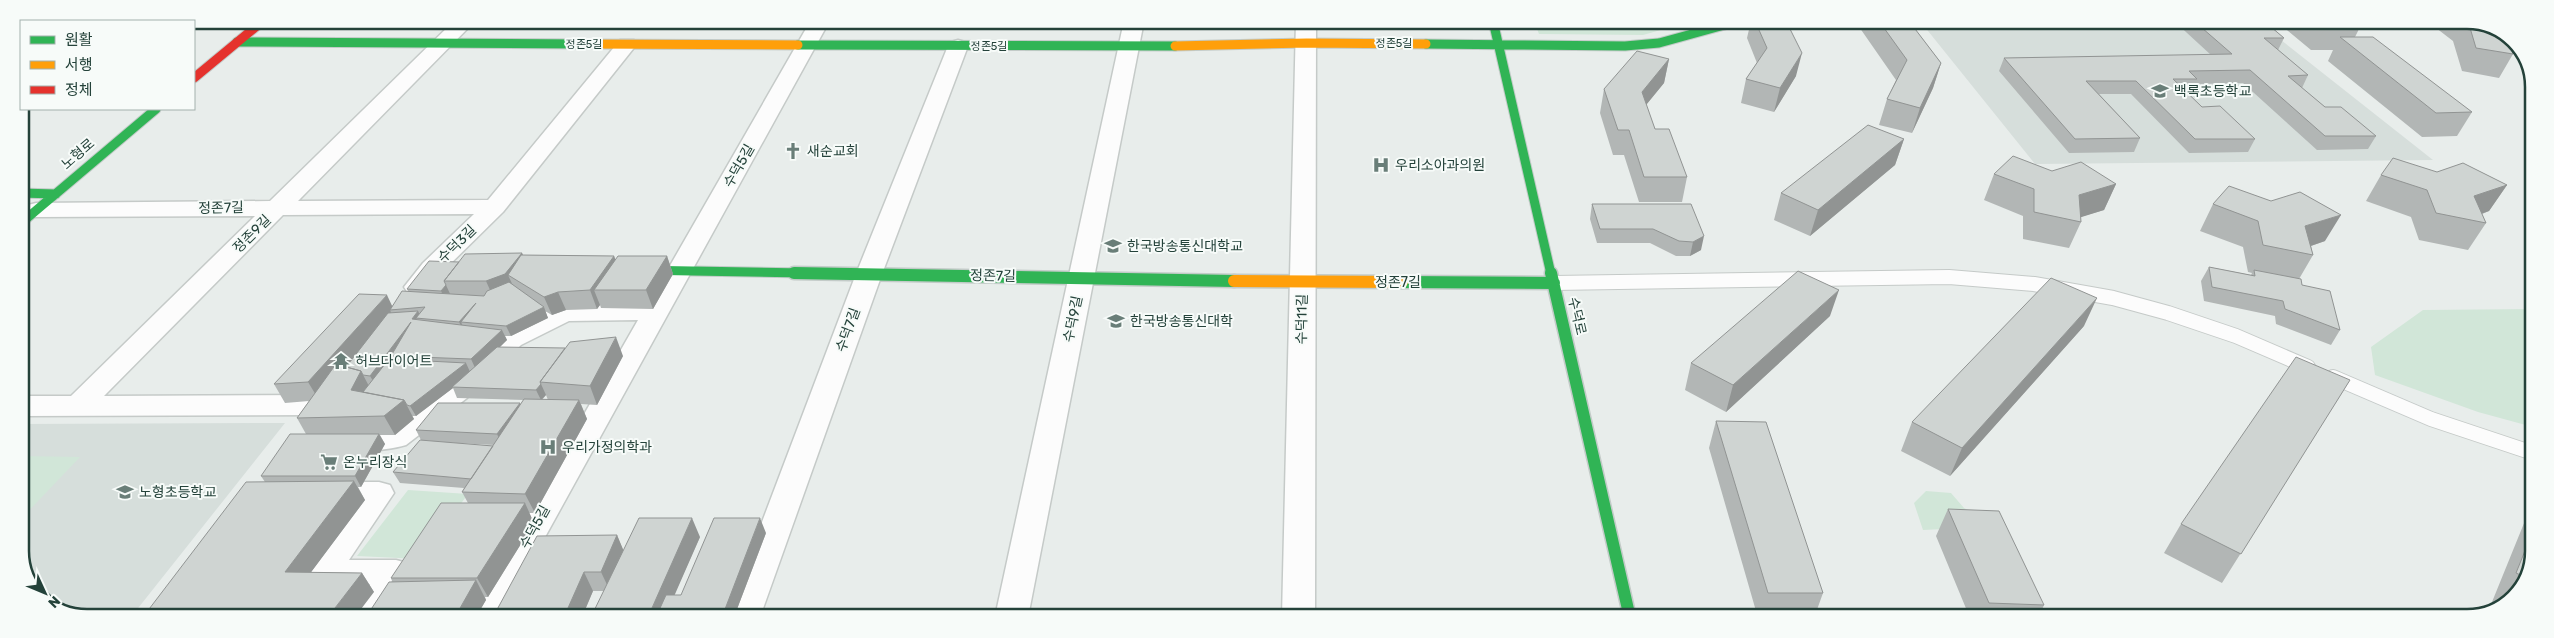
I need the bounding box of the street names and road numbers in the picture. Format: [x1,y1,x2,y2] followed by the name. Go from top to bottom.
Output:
[1376,37,1412,50] street label: 정존5길
[566,38,602,51] street label: 정존5길
[971,40,1007,53] street label: 정존5길
[58,135,98,173] street label: 노형로
[720,141,758,191] street label: 수덕5길
[198,199,244,217] street label: 정존7길
[229,211,275,257] street label: 정존9길
[434,222,480,266] street label: 수덕3길
[970,267,1016,285] street label: 정존7길
[1375,274,1421,291] street label: 정존7길
[1060,294,1086,344] street label: 수덕9길
[1293,294,1311,344] street label: 수덕11길
[1564,295,1590,337] street label: 수덕로
[832,306,864,354] street label: 수덕7길
[516,502,554,552] street label: 수덕5길

